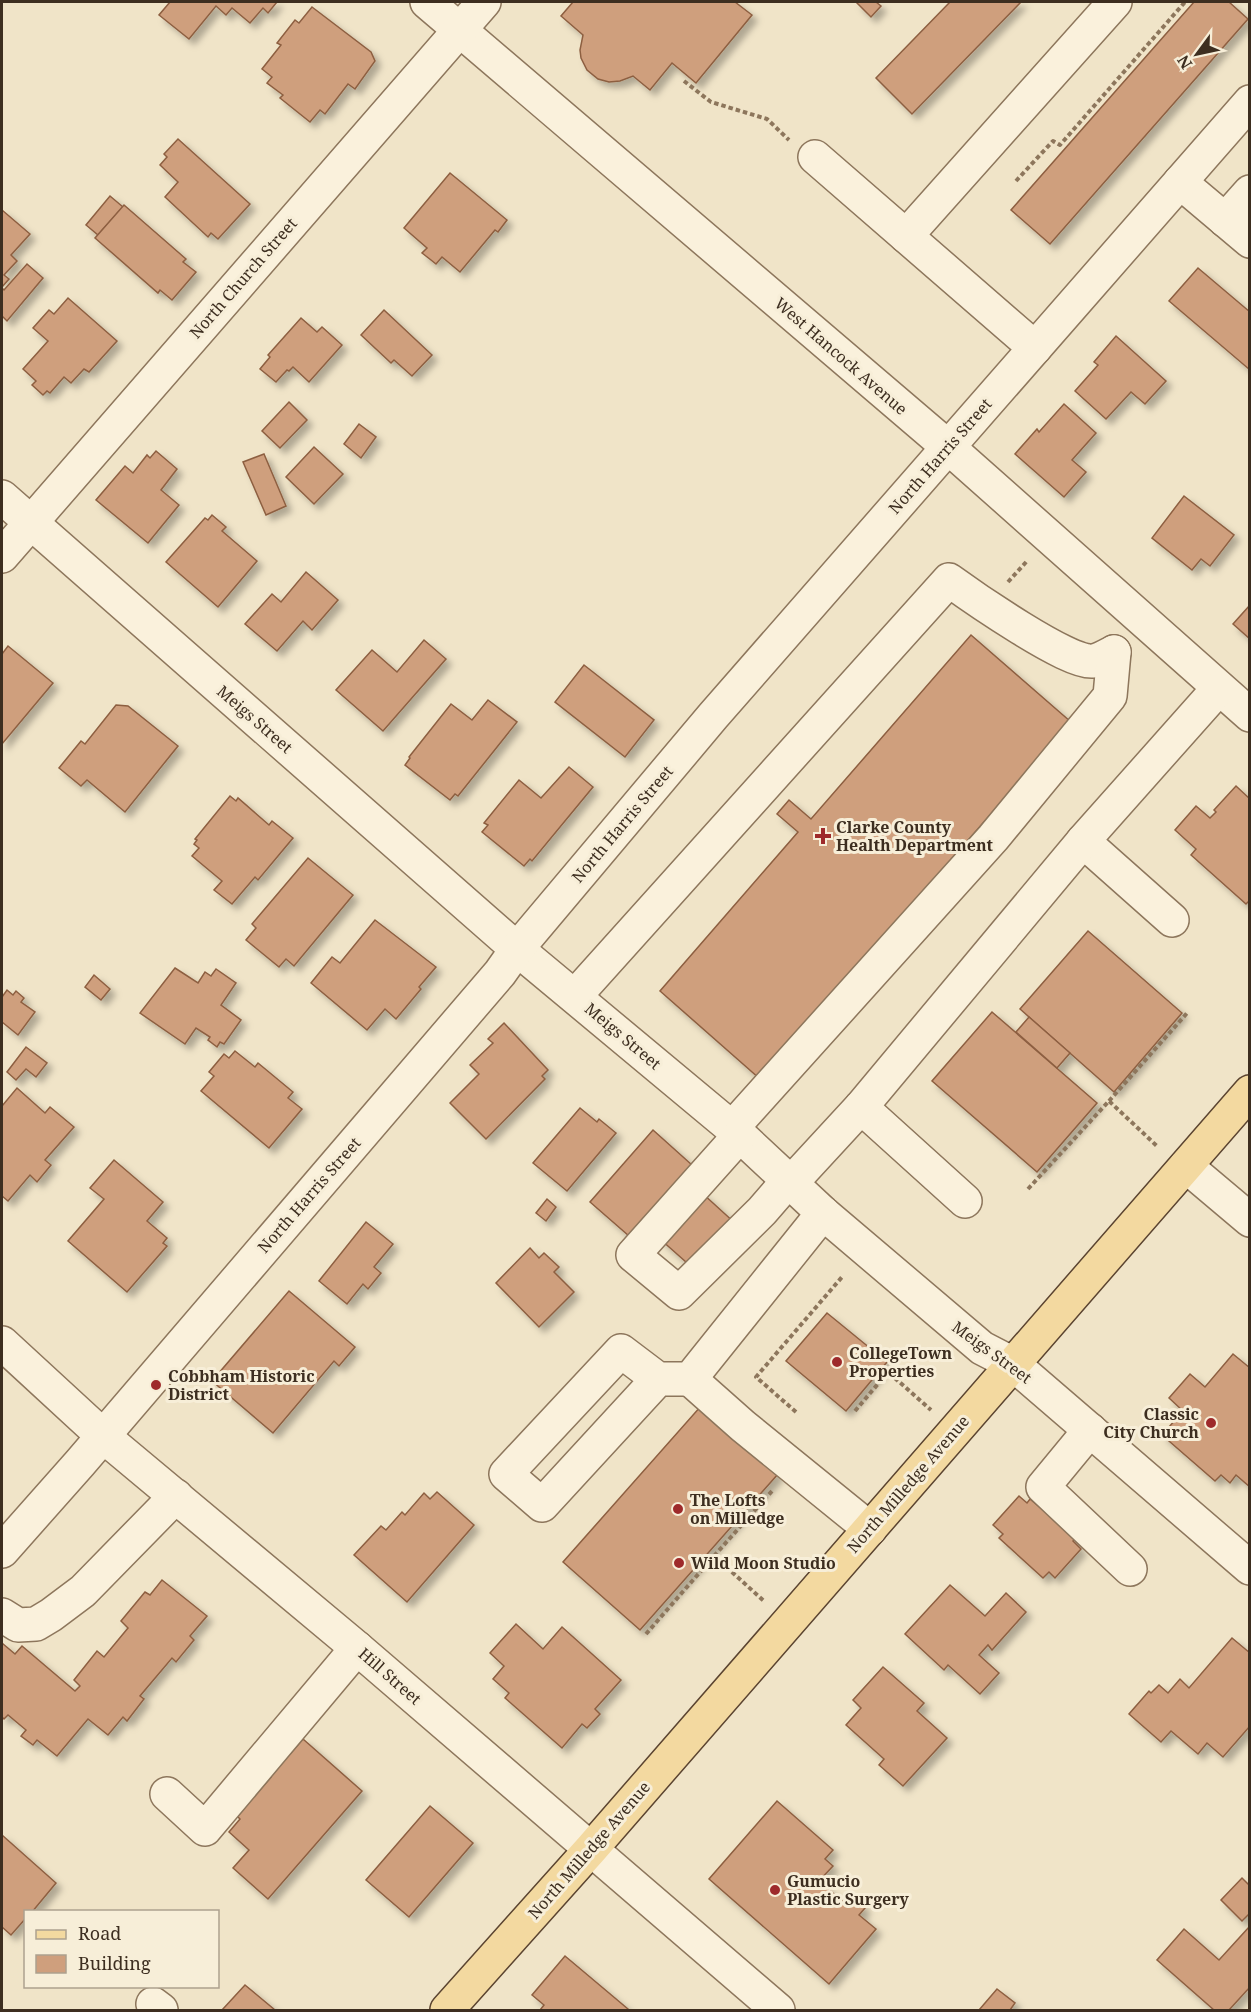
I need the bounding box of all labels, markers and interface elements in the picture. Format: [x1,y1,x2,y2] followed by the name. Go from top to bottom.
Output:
[1167,24,1227,84] north arrow
[1172,51,1197,73] text: N
[184,213,302,343] street label: North Church Street
[770,292,912,420] street label: West Hancock Avenue
[884,393,997,519] street label: North Harris Street
[213,680,298,758] street label: Meigs Street
[566,760,678,887] street label: North Harris Street
[836,816,994,856] place label: Clarke County Health Department
[814,827,832,845] marker: Clarke County Health Department
[580,998,666,1075] street label: Meigs Street
[253,1132,366,1258] street label: North Harris Street
[948,1316,1037,1389] street label: Meigs Street
[849,1342,952,1382] place label: CollegeTown Properties
[830,1355,844,1369] marker: CollegeTown Properties
[168,1365,315,1405] place label: Cobbham Historic District
[149,1378,163,1392] marker: Cobbham Historic District
[1103,1403,1199,1443] place label: Classic City Church
[842,1410,974,1558] street label: North Milledge Avenue
[1204,1416,1218,1430] marker: Classic City Church
[690,1489,784,1529] place label: The Lofts on Milledge
[671,1502,685,1516] marker: The Lofts on Milledge
[691,1552,836,1574] place label: Wild Moon Studio
[672,1556,686,1570] marker: Wild Moon Studio
[354,1643,426,1710] street label: Hill Street
[523,1776,655,1924] street label: North Milledge Avenue
[787,1870,910,1910] place label: Gumucio Plastic Surgery
[768,1883,782,1897] marker: Gumucio Plastic Surgery
[24,1910,219,1988] legend
[78,1921,121,1945] text: Road
[78,1951,151,1975] text: Building

